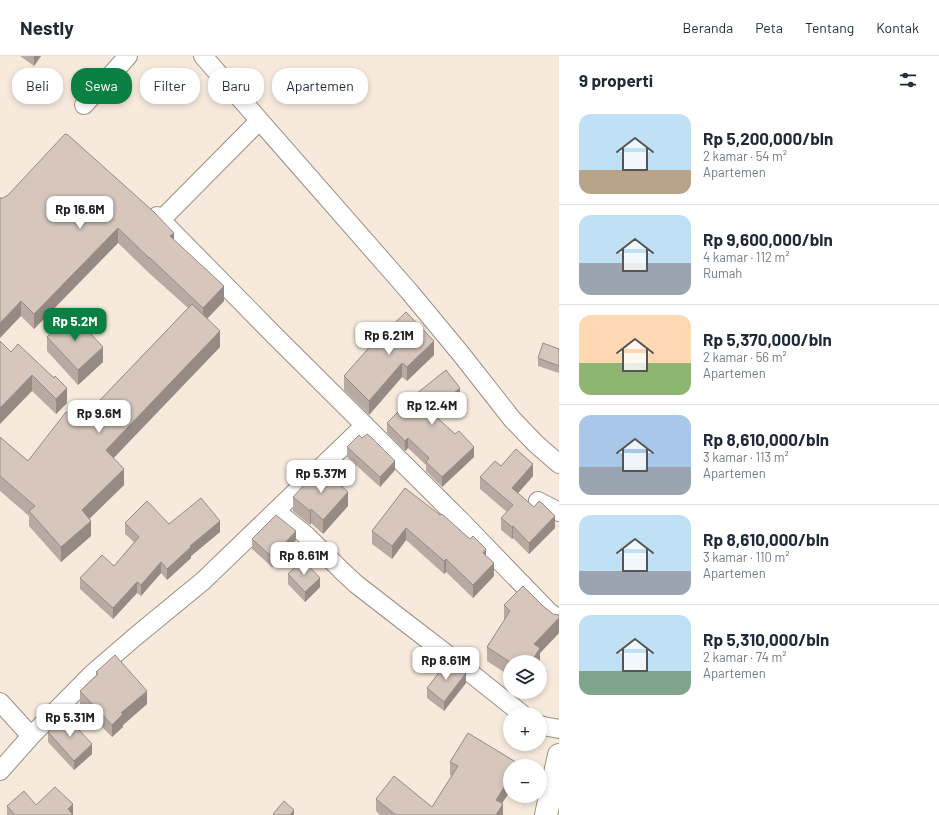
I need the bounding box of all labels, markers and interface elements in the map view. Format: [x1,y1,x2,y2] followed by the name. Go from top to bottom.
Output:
[20,16,74,39] text: Nestly
[683,19,733,36] text: Beranda
[755,19,783,36] text: Peta
[805,19,854,36] text: Tentang
[876,19,919,36] text: Kontak
[12,68,63,104] chip: Beli
[71,68,132,104] chip: Sewa
[140,68,200,104] chip: Filter
[208,68,264,104] chip: Baru
[272,68,368,104] chip: Apartemen
[897,69,919,91] icon: filters
[579,70,653,90] text: 9 properti
[703,128,833,148] text: Rp 5,200,000/bln
[611,130,659,178] icon: home
[703,148,787,164] text: 2 kamar · 54 m²
[703,164,766,180] text: Apartemen
[39,196,121,230] pin: Rp 16.6M
[55,201,105,217] text: Rp 16.6M
[703,229,833,249] text: Rp 9,600,000/bln
[611,231,659,279] icon: home
[703,249,790,265] text: 4 kamar · 112 m²
[703,265,742,281] text: Rumah
[38,308,112,342] pin: Rp 5.2M
[52,313,98,329] text: Rp 5.2M
[348,322,430,356] pin: Rp 6.21M
[364,327,414,343] text: Rp 6.21M
[703,329,832,349] text: Rp 5,370,000/bln
[611,331,659,379] icon: home
[703,349,787,365] text: 2 kamar · 56 m²
[703,365,766,381] text: Apartemen
[391,392,473,426] pin: Rp 12.4M
[407,397,457,413] text: Rp 12.4M
[62,400,136,434] pin: Rp 9.6M
[77,405,121,421] text: Rp 9.6M
[703,429,829,449] text: Rp 8,610,000/bln
[611,431,659,479] icon: home
[703,449,789,465] text: 3 kamar · 113 m²
[280,460,362,494] pin: Rp 5.37M
[295,465,347,481] text: Rp 5.37M
[703,465,766,481] text: Apartemen
[703,529,829,549] text: Rp 8,610,000/bln
[611,531,659,579] icon: home
[263,542,345,576] pin: Rp 8.61M
[279,547,329,563] text: Rp 8.61M
[703,549,789,565] text: 3 kamar · 110 m²
[703,565,766,581] text: Apartemen
[703,629,829,649] text: Rp 5,310,000/bln
[611,631,659,679] icon: home
[405,647,487,681] pin: Rp 8.61M
[703,649,787,665] text: 2 kamar · 74 m²
[421,652,471,668] text: Rp 8.61M
[503,655,547,803] map controls
[503,655,547,699] button: layers
[703,665,766,681] text: Apartemen
[29,704,111,738] pin: Rp 5.31M
[503,707,547,751] button: +
[45,709,95,725] text: Rp 5.31M
[503,759,547,803] button: −

